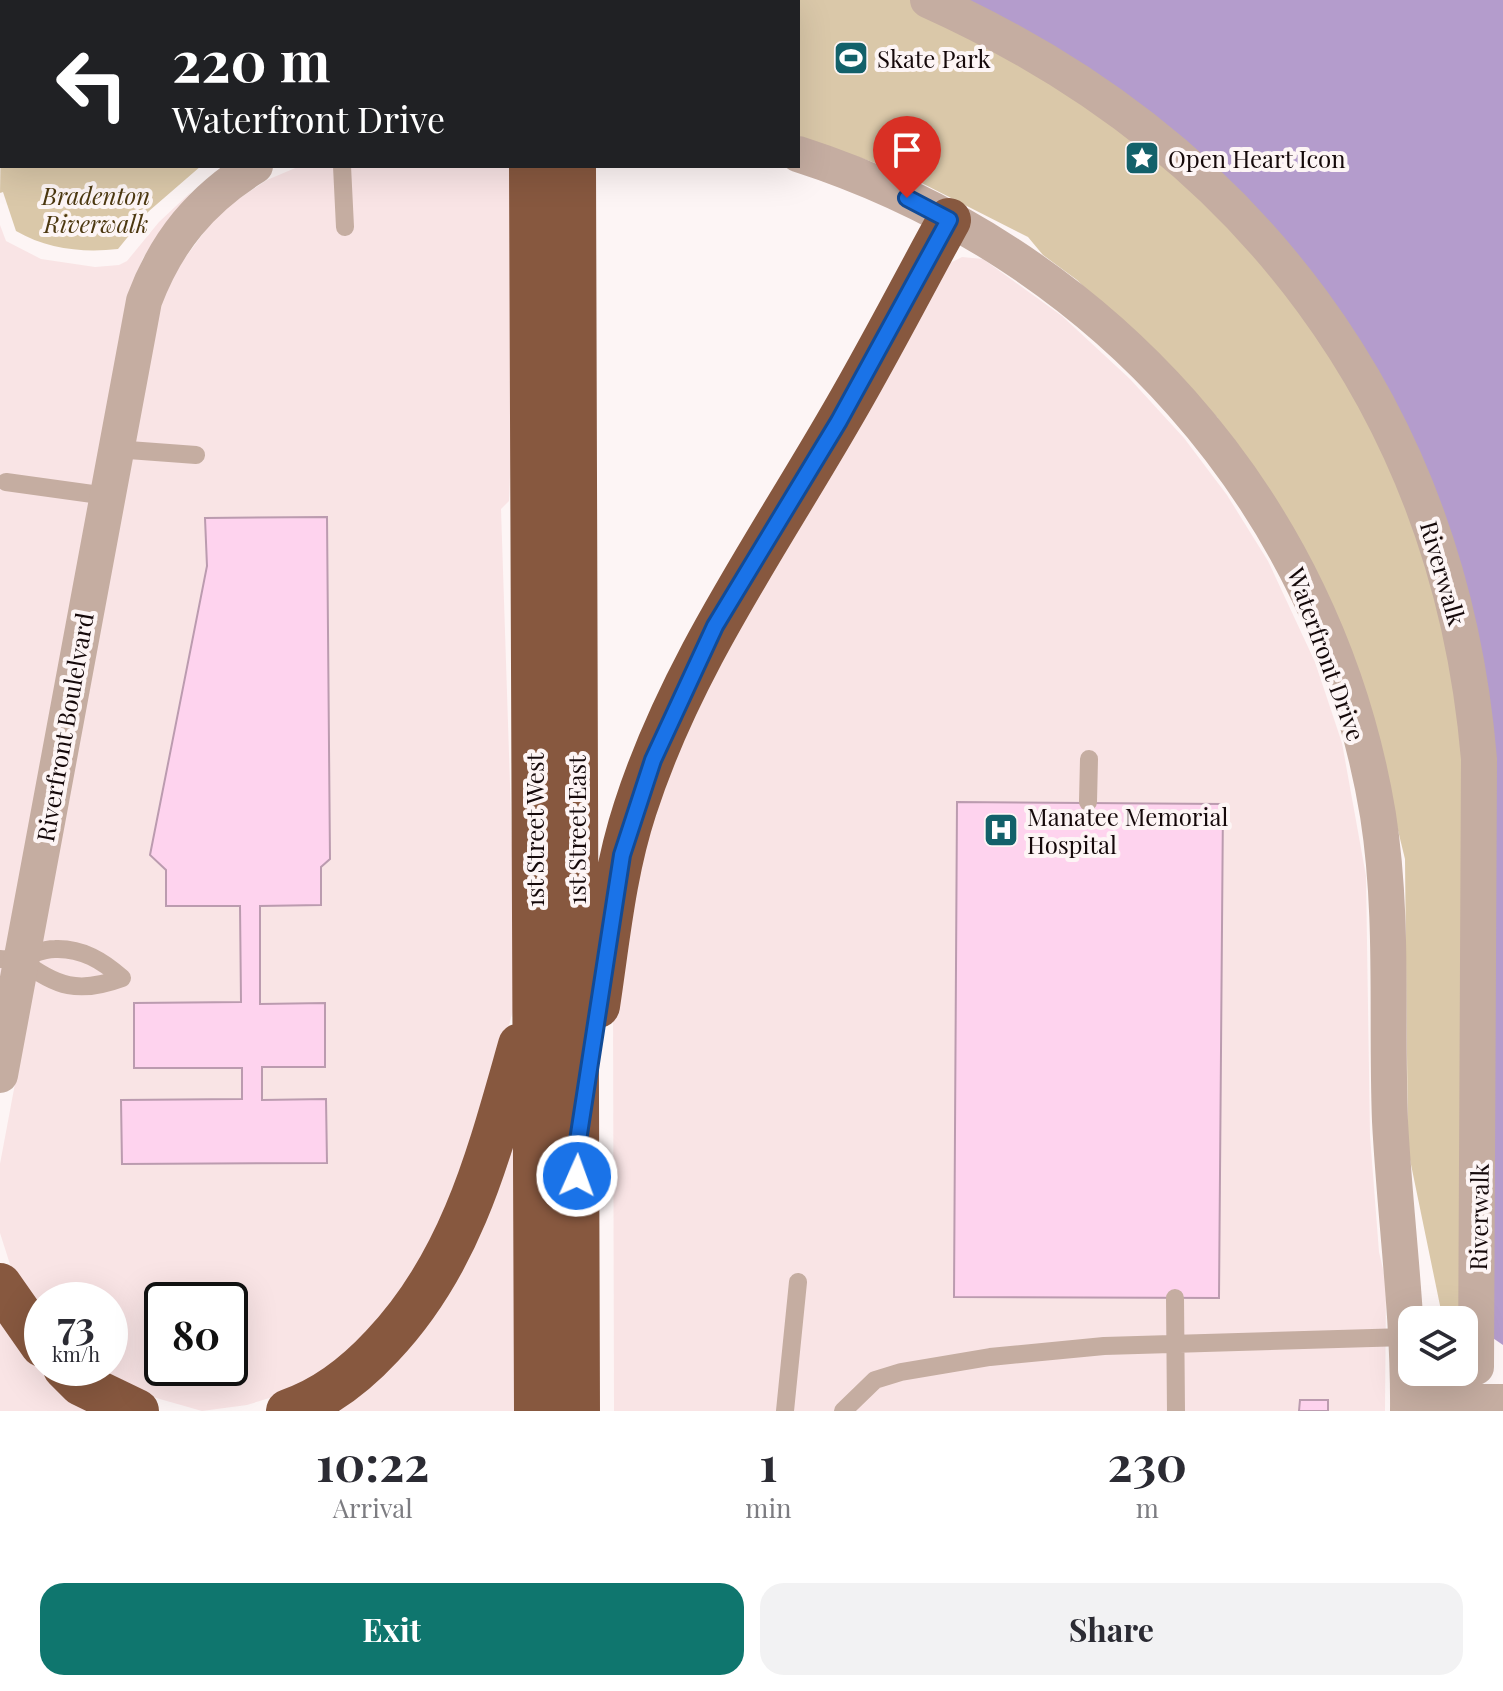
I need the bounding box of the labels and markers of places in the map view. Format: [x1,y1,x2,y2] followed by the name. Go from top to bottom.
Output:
[832,39,870,77] sports icon: Skate Park
[877,42,992,74] place label: Skate Park
[873,116,941,198] pin
[1123,139,1161,177] place icon: Open Heart Icon
[1168,142,1346,174] place label: Open Heart Icon
[1027,800,1229,860] place label: Manatee Memorial Hospital
[982,811,1020,849] hospital icon: Manatee Memorial Hospital

